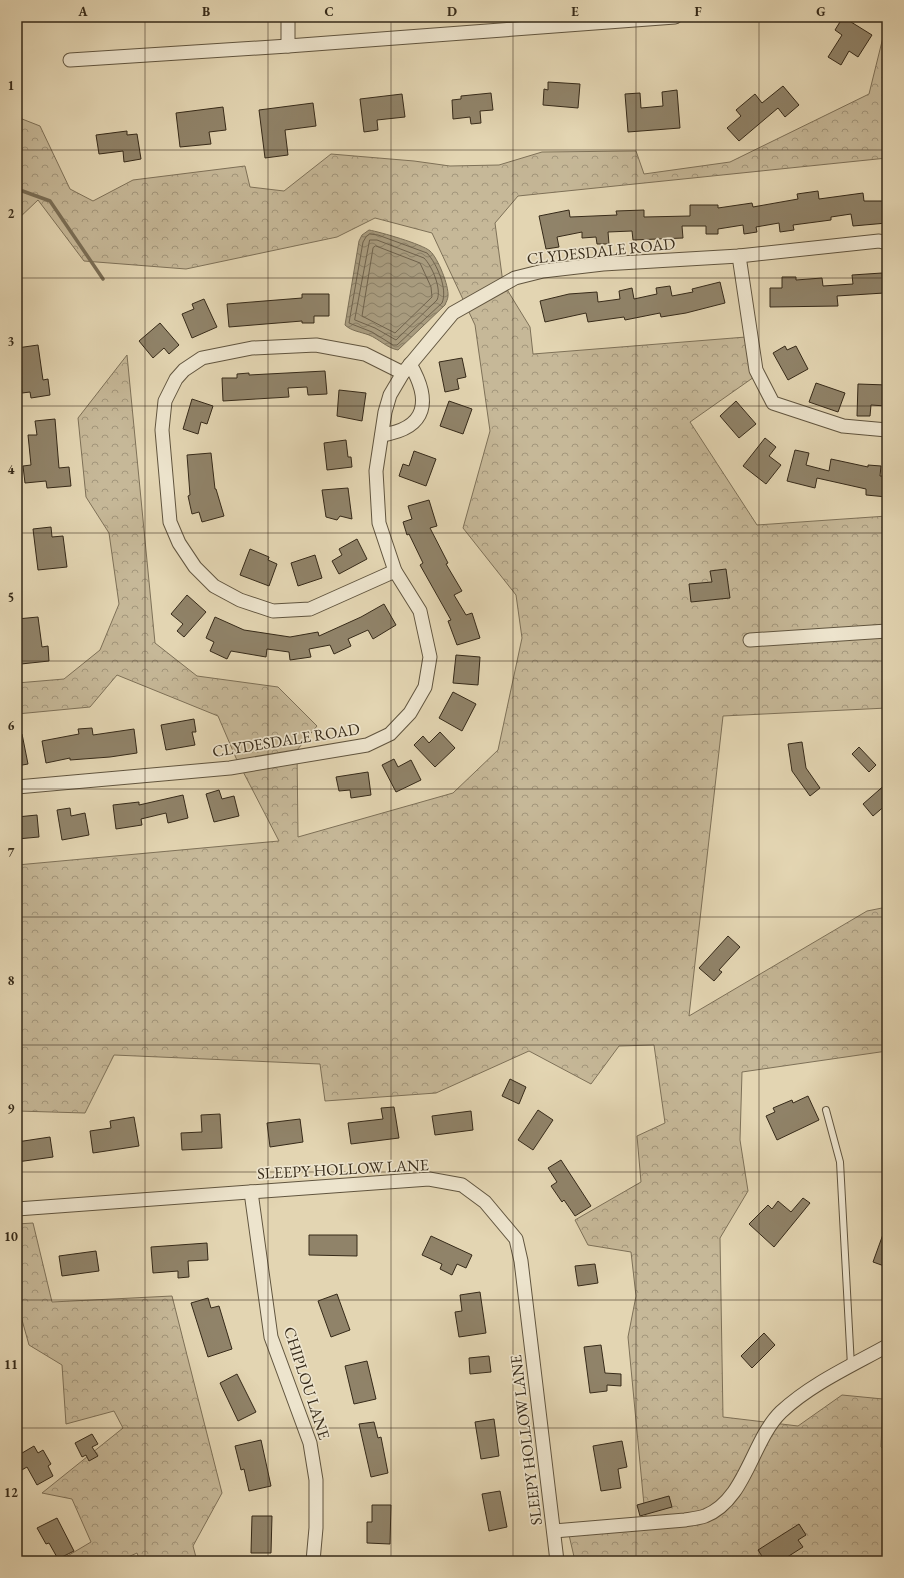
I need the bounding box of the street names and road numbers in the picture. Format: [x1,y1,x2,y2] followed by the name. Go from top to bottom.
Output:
[526,233,676,269] street label: CLYDESDALE ROAD
[211,718,361,762] street label: CLYDESDALE ROAD
[257,1154,429,1184] street label: SLEEPY HOLLOW LANE
[279,1324,335,1442] street label: CHIPLOU LANE
[505,1354,547,1526] street label: SLEEPY HOLLOW LANE

